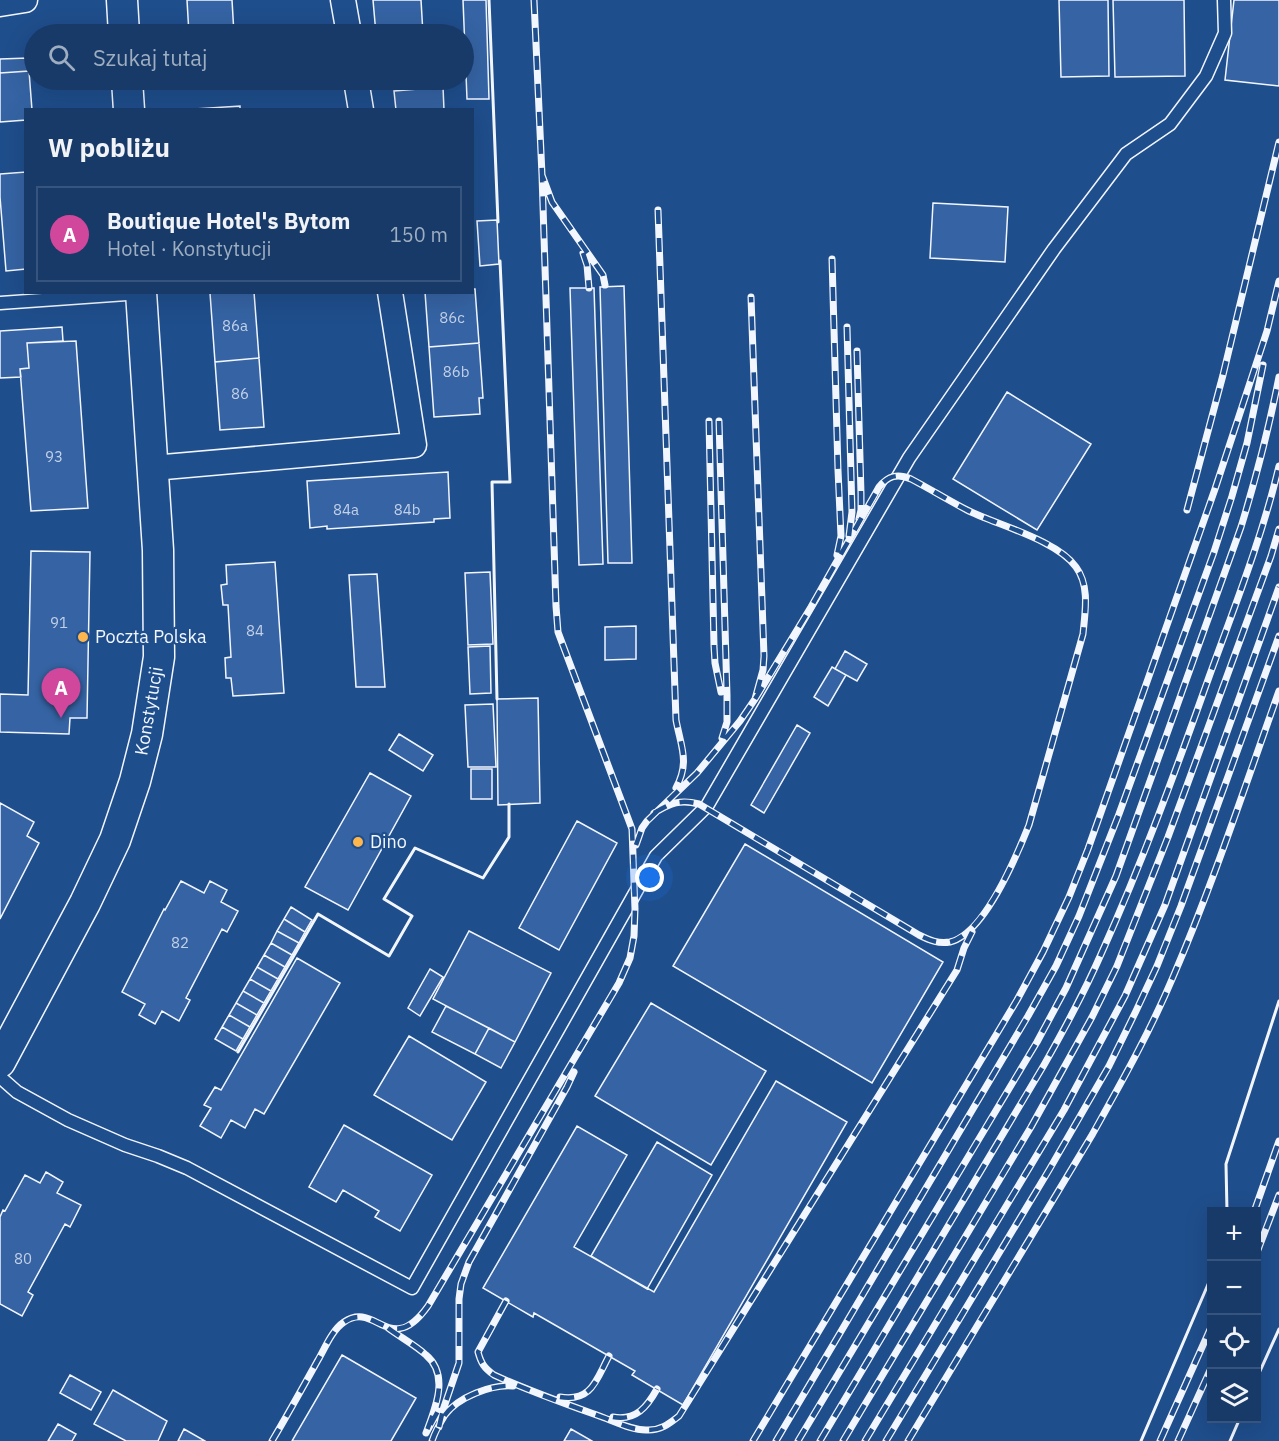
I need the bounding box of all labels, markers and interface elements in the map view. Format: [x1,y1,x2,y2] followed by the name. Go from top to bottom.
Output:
[24,24,474,90] search box
[45,41,78,74] icon: search
[93,43,208,72] text: Szukaj tutaj
[48,130,170,164] text: W pobliżu
[107,206,350,235] text: Boutique Hotel's Bytom
[63,221,76,248] text: A
[390,221,448,248] text: 150 m
[107,235,271,262] text: Hotel · Konstytucji
[439,308,465,327] house number: 86c
[222,316,248,335] house number: 86a
[443,362,469,381] house number: 86b
[231,384,249,403] house number: 86
[45,447,63,466] house number: 93
[333,500,359,519] house number: 84a
[394,500,420,519] house number: 84b
[50,613,68,632] house number: 91
[246,621,264,640] house number: 84
[95,625,207,648] place label: Poczta Polska
[76,630,90,644] marker: Poczta Polska
[129,665,168,757] street label: Konstytucji
[42,668,80,718] pin: A
[370,830,407,853] place label: Dino
[351,835,365,849] marker: Dino
[635,863,664,892] your location
[171,933,189,952] house number: 82
[1207,1207,1261,1423] map controls
[1207,1207,1261,1261] button: +
[14,1249,32,1268] house number: 80
[1207,1261,1261,1315] button: −
[1207,1315,1261,1369] button: locate
[1207,1369,1261,1423] button: layers

